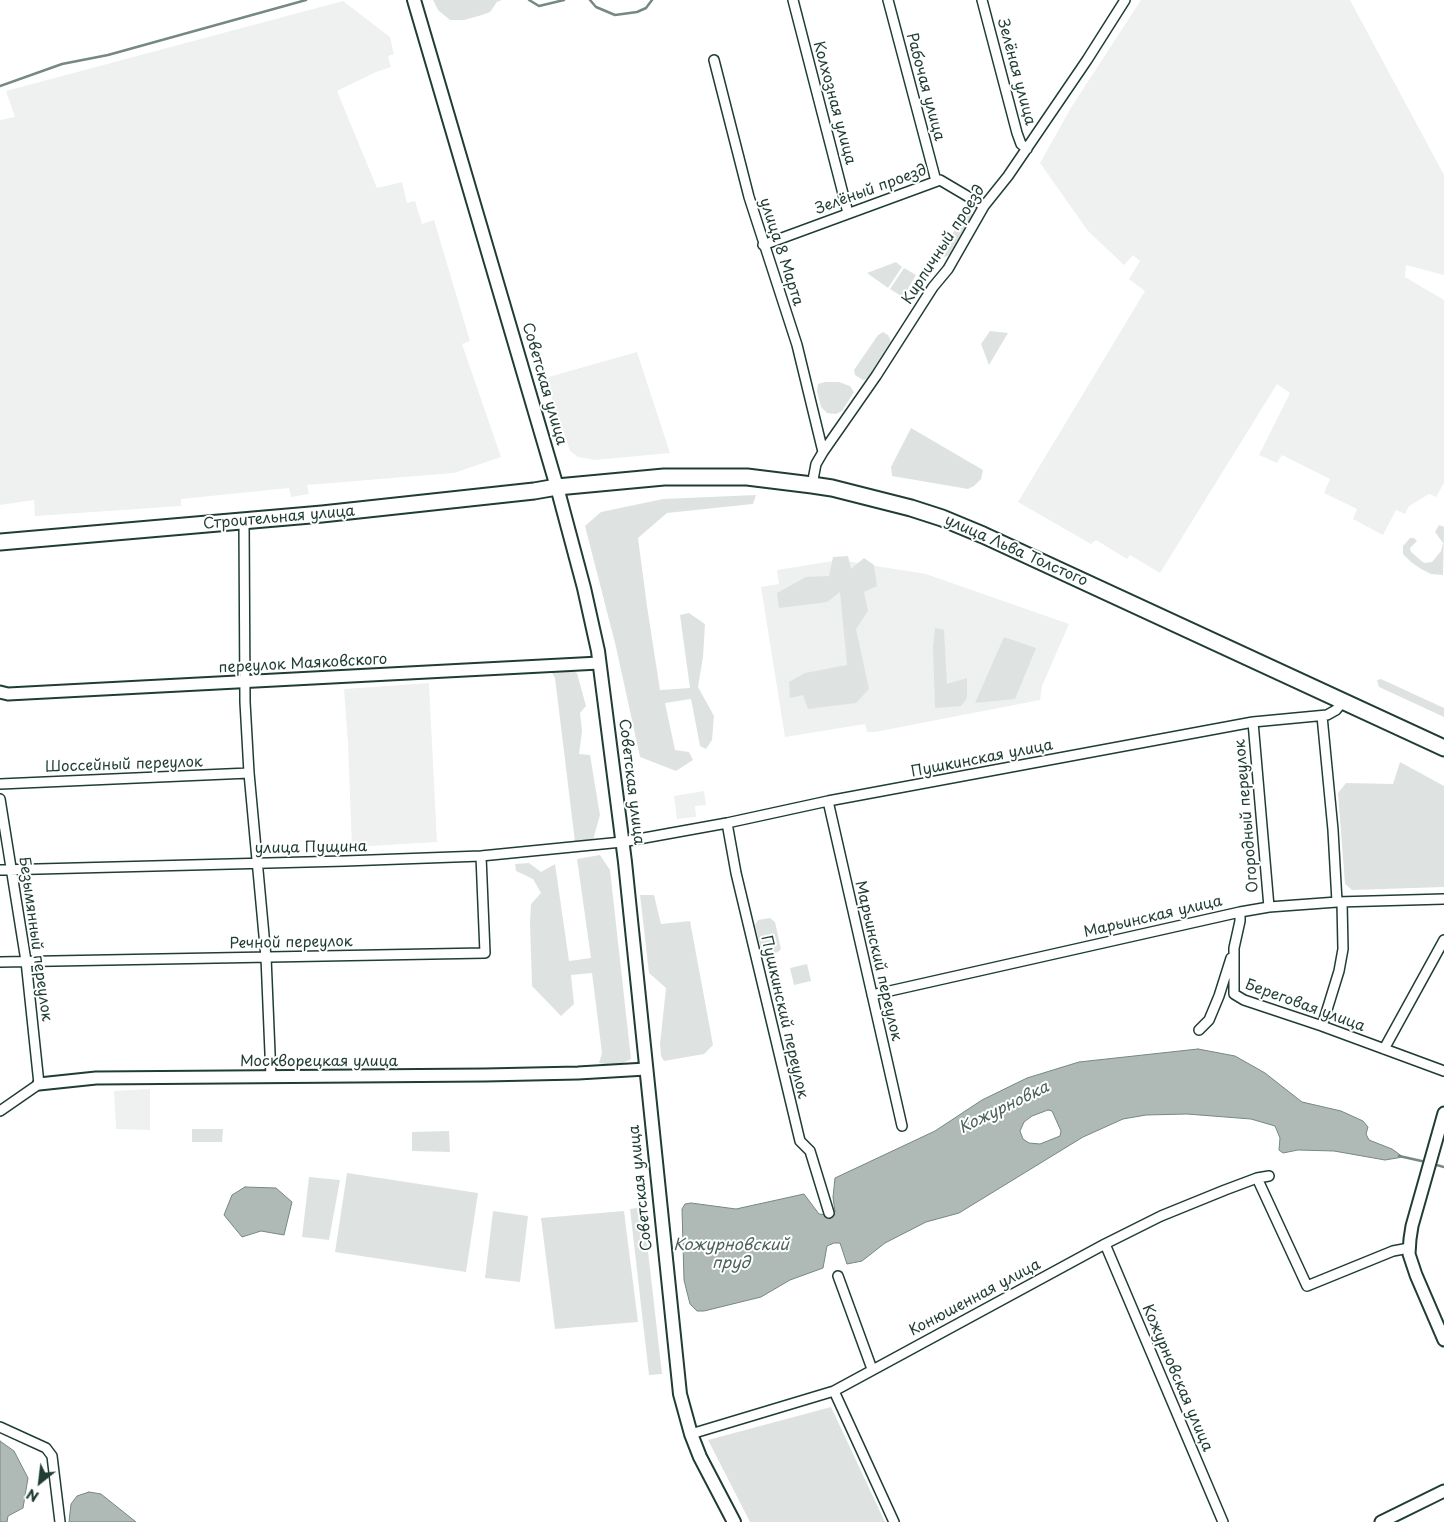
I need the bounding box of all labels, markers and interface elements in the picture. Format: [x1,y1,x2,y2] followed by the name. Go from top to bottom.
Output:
[993,17,1039,127] street label: Зелёная улица
[902,31,948,143] street label: Рабочая улица
[809,39,859,167] street label: Колхозная улица
[813,161,929,219] street label: Зелёный проезд
[899,182,989,308] street label: Кирпичный проезд
[755,196,807,308] street label: улица 8 Марта
[518,321,570,447] street label: Советская улица
[202,502,356,534] street label: Строительная улица
[942,511,1090,591] street label: улица Льва Толстого
[218,651,388,677] street label: переулок Маяковского
[614,718,648,846] street label: Советская улица
[909,736,1055,782] street label: Пушкинская улица
[1231,739,1263,893] street label: Огородный переулок
[45,753,203,777] street label: Шоссейный переулок
[255,838,367,858] street label: улица Пущина
[15,855,55,1023] street label: Безымянный переулок
[851,879,905,1043] street label: Марьинский переулок
[1082,892,1224,942] street label: Марьинская улица
[229,933,353,953] street label: Речной переулок
[756,934,812,1100] street label: Пушкинский переулок
[1243,976,1367,1036] street label: Береговая улица
[240,1053,398,1071] street label: Москворецкая улица
[956,1078,1052,1138] water label: Кожурновка
[625,1124,657,1252] street label: Советская улица
[673,1236,789,1274] water label: Кожурновский пруд
[906,1256,1044,1340] street label: Конюшенная улица
[1138,1302,1216,1454] street label: Кожурновская улица
[15,1457,65,1507] north arrow
[23,1484,42,1507] text: N

